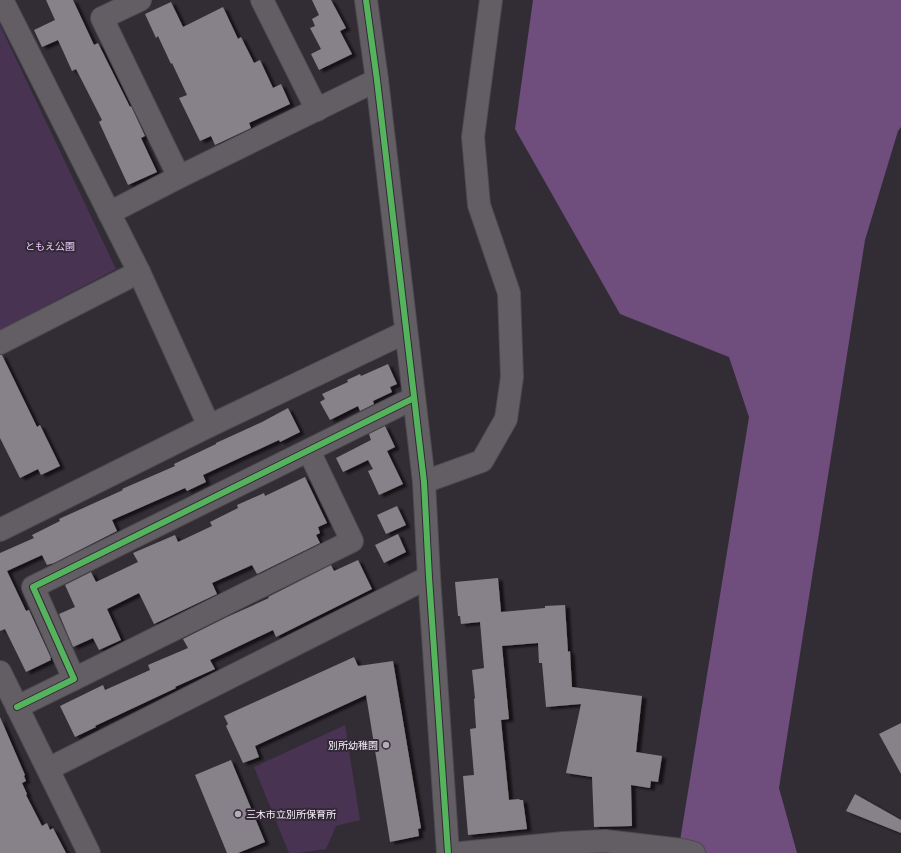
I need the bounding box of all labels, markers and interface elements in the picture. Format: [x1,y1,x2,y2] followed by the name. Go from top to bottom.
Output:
[25,239,75,253] park label: ともえ公園
[328,738,378,752] place label: 別所幼稚園
[381,740,391,750] marker: 別所幼稚園
[246,807,336,821] place label: 三木市立別所保育所
[233,809,243,819] marker: 三木市立別所保育所

